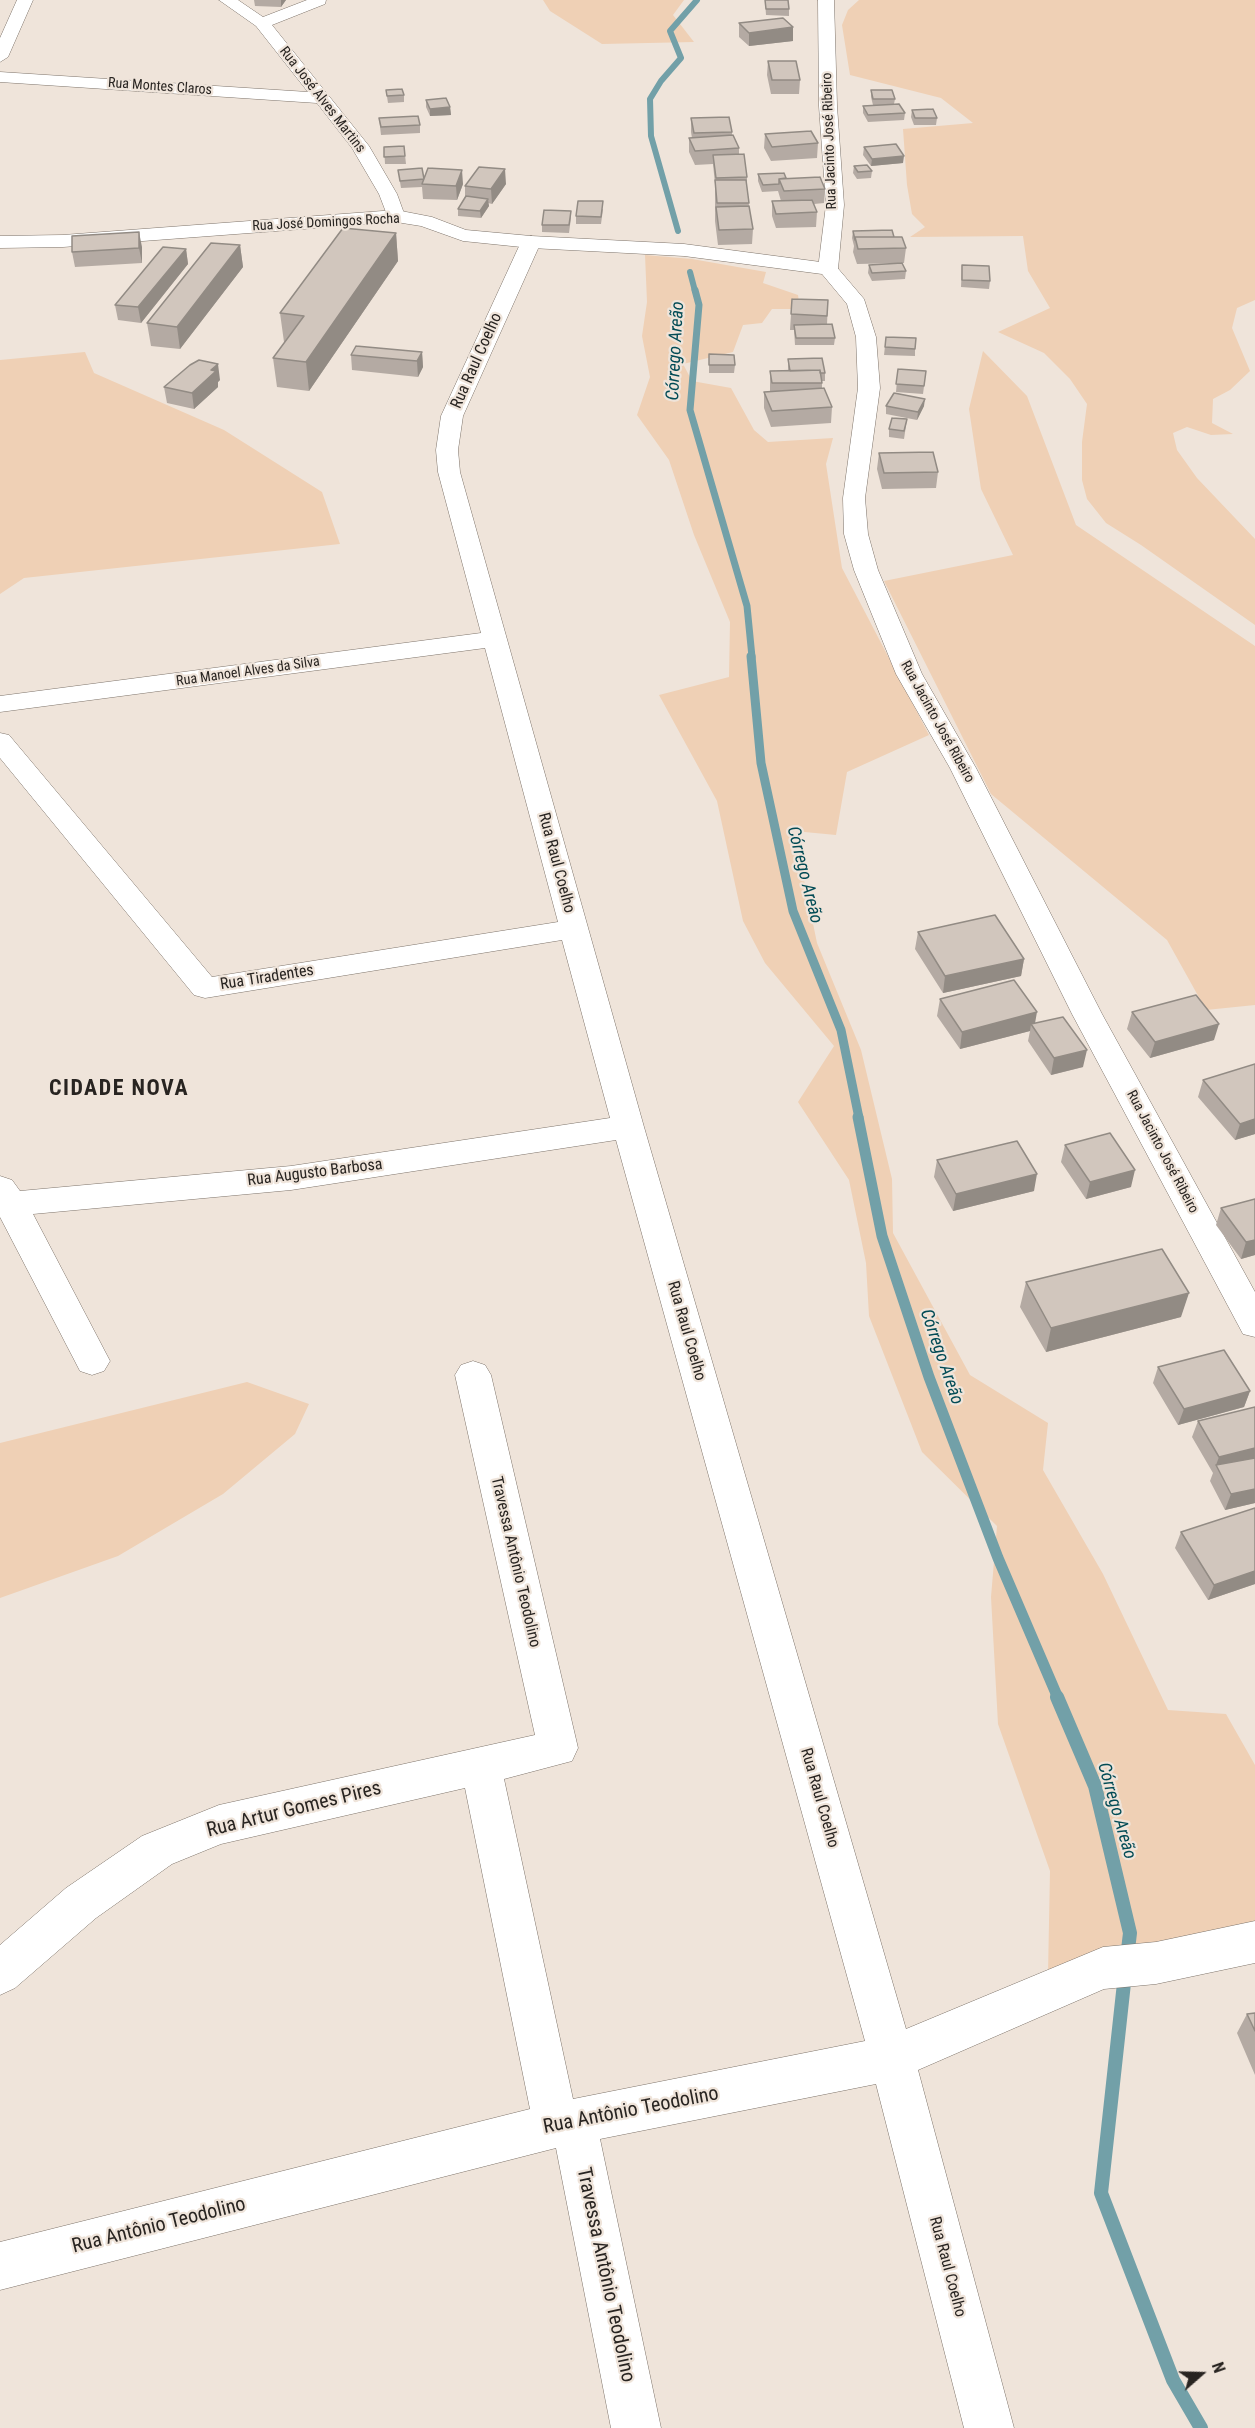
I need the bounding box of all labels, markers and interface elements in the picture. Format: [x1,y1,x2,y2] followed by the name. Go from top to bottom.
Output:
[275,44,369,156] street label: Rua José Alves Martins
[819,72,841,210] street label: Rua Jacinto José Ribeiro
[107,75,213,99] street label: Rua Montes Claros
[252,211,400,235] street label: Rua José Domingos Rocha
[663,301,689,401] water label: Córrego Areão
[447,310,507,412] street label: Rua Raul Coelho
[175,654,321,690] street label: Rua Manoel Alves da Silva
[897,658,977,786] street label: Rua Jacinto José Ribeiro
[533,811,579,915] street label: Rua Raul Coelho
[782,824,826,926] water label: Córrego Areão
[219,961,315,995] street label: Rua Tiradentes
[49,1076,189,1102] district label: CIDADE NOVA
[1122,1088,1202,1216] street label: Rua Jacinto José Ribeiro
[246,1155,384,1191] street label: Rua Augusto Barbosa
[663,1279,709,1383] street label: Rua Raul Coelho
[915,1307,967,1407] water label: Córrego Areão
[486,1475,544,1649] street label: Travessa Antônio Teodolino
[796,1746,842,1850] street label: Rua Raul Coelho
[1092,1760,1140,1862] water label: Córrego Areão
[204,1777,384,1843] street label: Rua Artur Gomes Pires
[541,2082,721,2140] street label: Rua Antônio Teodolino
[571,2166,639,2384] street label: Travessa Antônio Teodolino
[70,2193,248,2259] street label: Rua Antônio Teodolino
[924,2215,970,2319] street label: Rua Raul Coelho
[1171,2344,1231,2404] north arrow
[1208,2360,1229,2376] text: N

